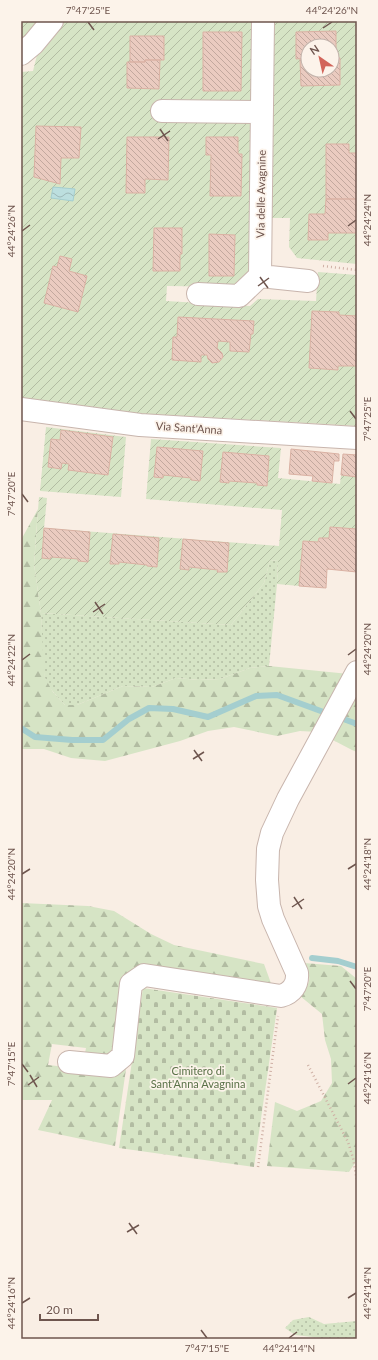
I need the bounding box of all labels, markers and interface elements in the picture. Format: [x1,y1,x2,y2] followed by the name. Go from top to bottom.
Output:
[66,4,111,16] text: 7°47'25"E
[306,4,358,16] text: 44°24'26"N
[300,38,340,78] north arrow
[307,42,321,57] text: N
[253,150,268,238] street label: Via delle Avagnine
[361,194,373,246] text: 44°24'24"N
[5,205,17,257] text: 44°24'26"N
[361,396,373,441] text: 7°47'25"E
[155,419,223,436] street label: Via Sant'Anna
[5,471,17,516] text: 7°47'20"E
[361,623,373,675] text: 44°24'20"N
[5,634,17,686] text: 44°24'22"N
[361,838,373,890] text: 44°24'18"N
[5,848,17,900] text: 44°24'20"N
[361,966,373,1011] text: 7°47'20"E
[5,1041,17,1086] text: 7°47'15"E
[361,1052,373,1104] text: 44°24'16"N
[151,1064,245,1090] park label: Cimitero di Sant'Anna Avagnina
[361,1267,373,1319] text: 44°24'14"N
[5,1277,17,1329] text: 44°24'16"N
[40,1296,98,1322] scale bar
[46,1302,73,1317] text: 20 m
[185,1342,230,1354] text: 7°47'15"E
[263,1342,315,1354] text: 44°24'14"N

